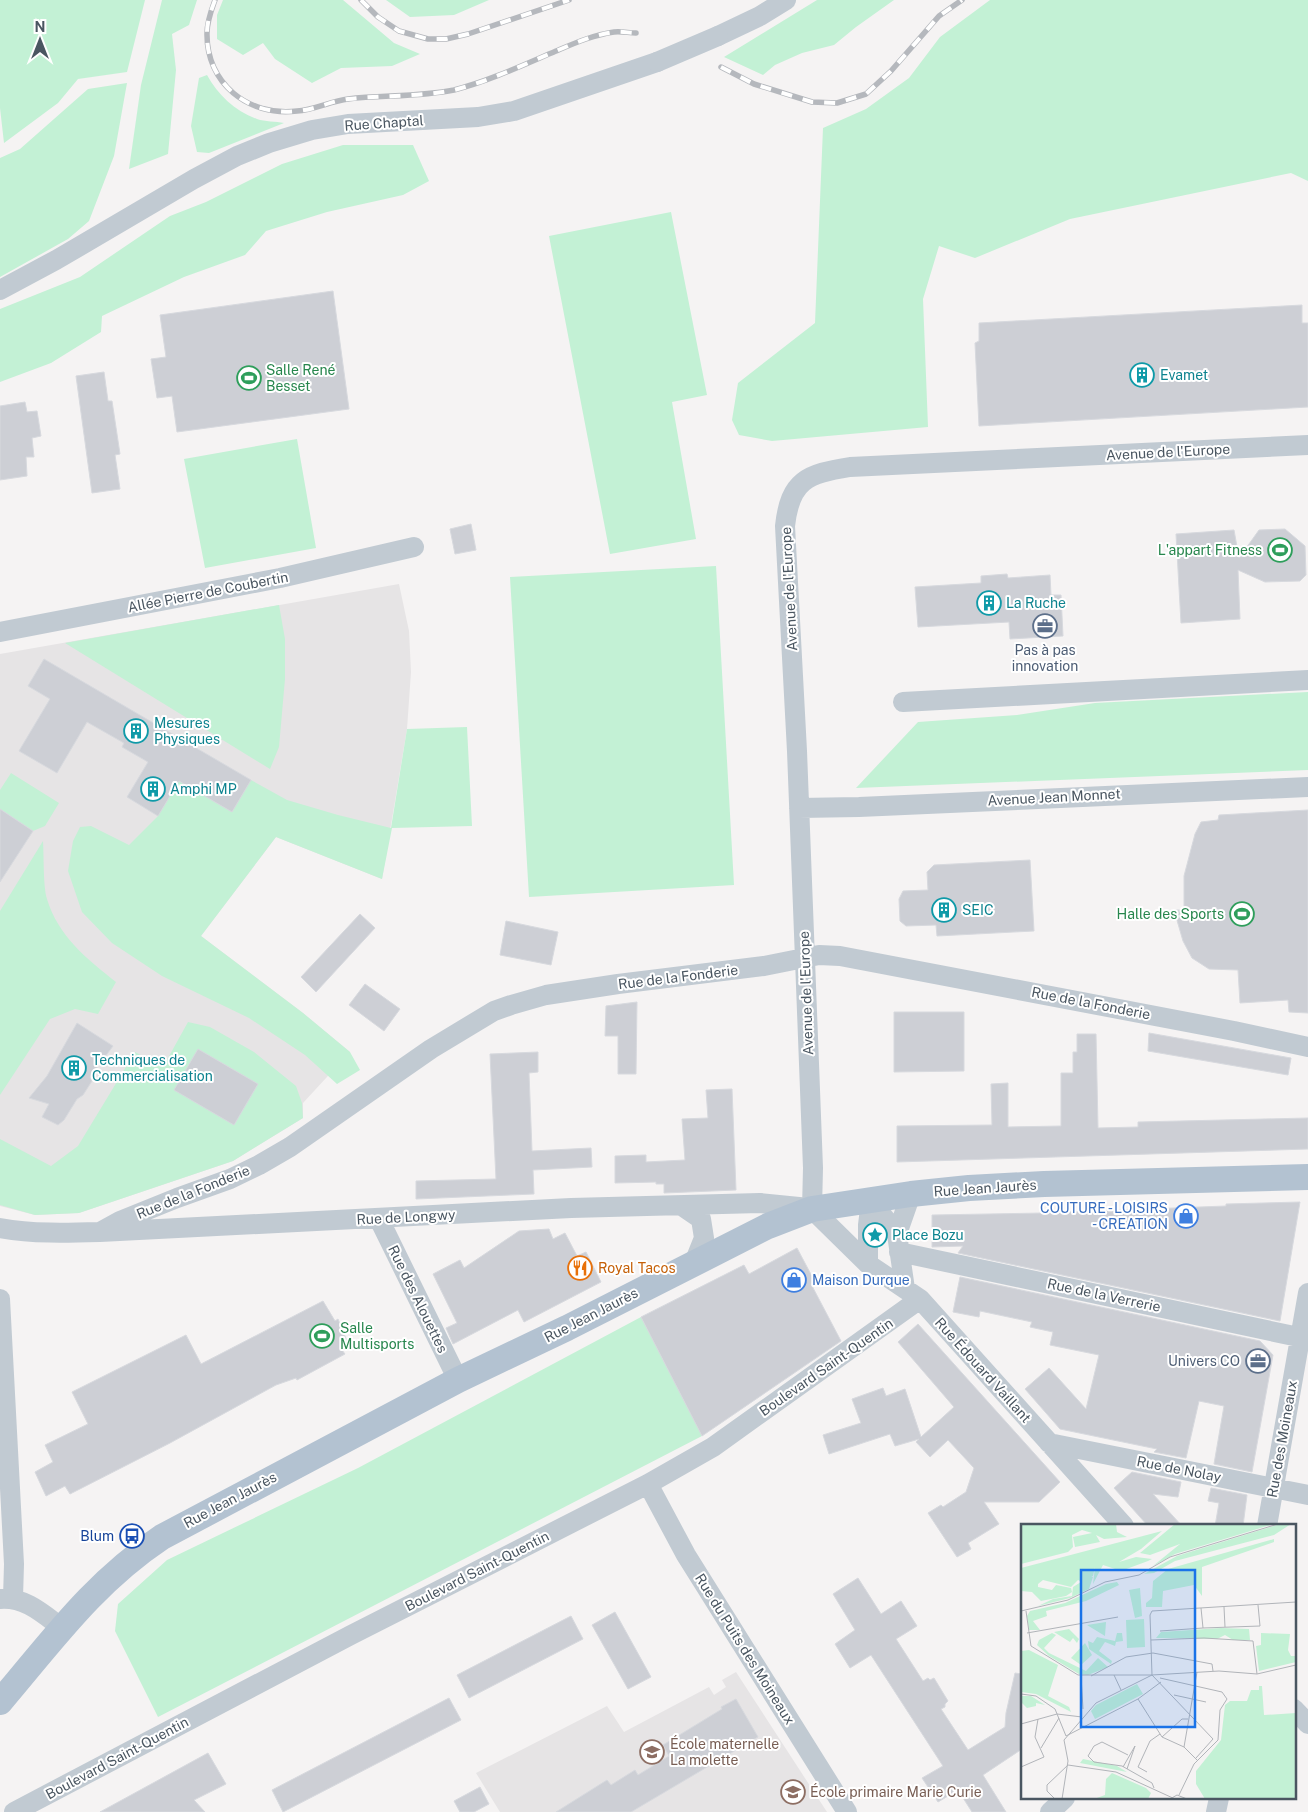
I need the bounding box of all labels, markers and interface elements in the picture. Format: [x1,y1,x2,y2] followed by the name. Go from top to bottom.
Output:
[15,15,65,65] north arrow
[35,19,45,35] text: N
[344,112,424,134] street label: Rue Chaptal
[266,362,335,394] place label: Salle René Besset
[1129,362,1155,388] building icon: Evamet
[236,365,262,391] sports icon: Salle René Besset
[1160,367,1208,383] place label: Evamet
[1106,441,1231,463] street label: Avenue de l'Europe
[778,526,800,651] street label: Avenue de l'Europe
[1267,537,1293,563] sports icon: L'appart Fitness
[1158,542,1262,558] place label: L'appart Fitness
[126,569,290,615] street label: Allée Pierre de Coubertin
[976,590,1002,616] building icon: La Ruche
[1006,595,1066,611] place label: La Ruche
[1032,613,1058,639] office icon: Pas à pas innovation
[1012,642,1078,674] place label: Pas à pas innovation
[154,715,220,747] place label: Mesures Physiques
[123,718,149,744] building icon: Mesures Physiques
[140,776,166,802] building icon: Amphi MP
[170,781,237,797] place label: Amphi MP
[987,786,1121,808] street label: Avenue Jean Monnet
[931,897,957,923] building icon: SEIC
[1229,901,1255,927] sports icon: Halle des Sports
[962,902,994,918] place label: SEIC
[1117,906,1224,922] place label: Halle des Sports
[796,931,816,1055] street label: Avenue de l'Europe
[617,962,739,992] street label: Rue de la Fonderie
[1030,984,1152,1022] street label: Rue de la Fonderie
[92,1052,213,1084] place label: Techniques de Commercialisation
[61,1055,87,1081] building icon: Techniques de Commercialisation
[134,1162,252,1222] street label: Rue de la Fonderie
[933,1176,1037,1200] street label: Rue Jean Jaurès
[1040,1200,1168,1232] place label: COUTURE - LOISIRS - CREATION
[1173,1203,1199,1229] shop icon: COUTURE - LOISIRS - CREATION
[356,1206,456,1228] street label: Rue de Longwy
[862,1222,888,1248] place icon: Place Bozu
[892,1227,964,1243] place label: Place Bozu
[385,1243,451,1355] street label: Rue des Alouettes
[567,1255,593,1281] restaurant icon: Royal Tacos
[598,1260,676,1276] place label: Royal Tacos
[781,1267,807,1293] shop icon: Maison Durque
[812,1272,910,1288] place label: Maison Durque
[1046,1275,1162,1315] street label: Rue de la Verrerie
[542,1285,640,1345] street label: Rue Jean Jaurès
[932,1314,1035,1426] street label: Rue Édouard Vaillant
[756,1315,896,1419] street label: Boulevard Saint-Quentin
[340,1320,414,1352] place label: Salle Multisports
[309,1323,335,1349] sports icon: Salle Multisports
[1245,1348,1271,1374] office icon: Univers CO
[1168,1353,1240,1369] place label: Univers CO
[1264,1379,1300,1499] street label: Rue des Moineaux
[1135,1453,1223,1485] street label: Rue de Nolay
[181,1469,279,1531] street label: Rue Jean Jaurès
[119,1523,145,1549] bus stop icon: Blum
[1021,1524,1296,1800] inset map
[80,1528,114,1544] place label: Blum
[402,1528,552,1614] street label: Boulevard Saint-Quentin
[692,1571,798,1727] street label: Rue du Puits des Moineaux
[43,1714,191,1802] street label: Boulevard Saint-Quentin
[670,1735,779,1768] place label: École maternelle La molette
[639,1739,665,1765] school or university icon: École maternelle La molette
[780,1779,806,1805] school or university icon: École primaire Marie Curie
[810,1783,982,1800] place label: École primaire Marie Curie

